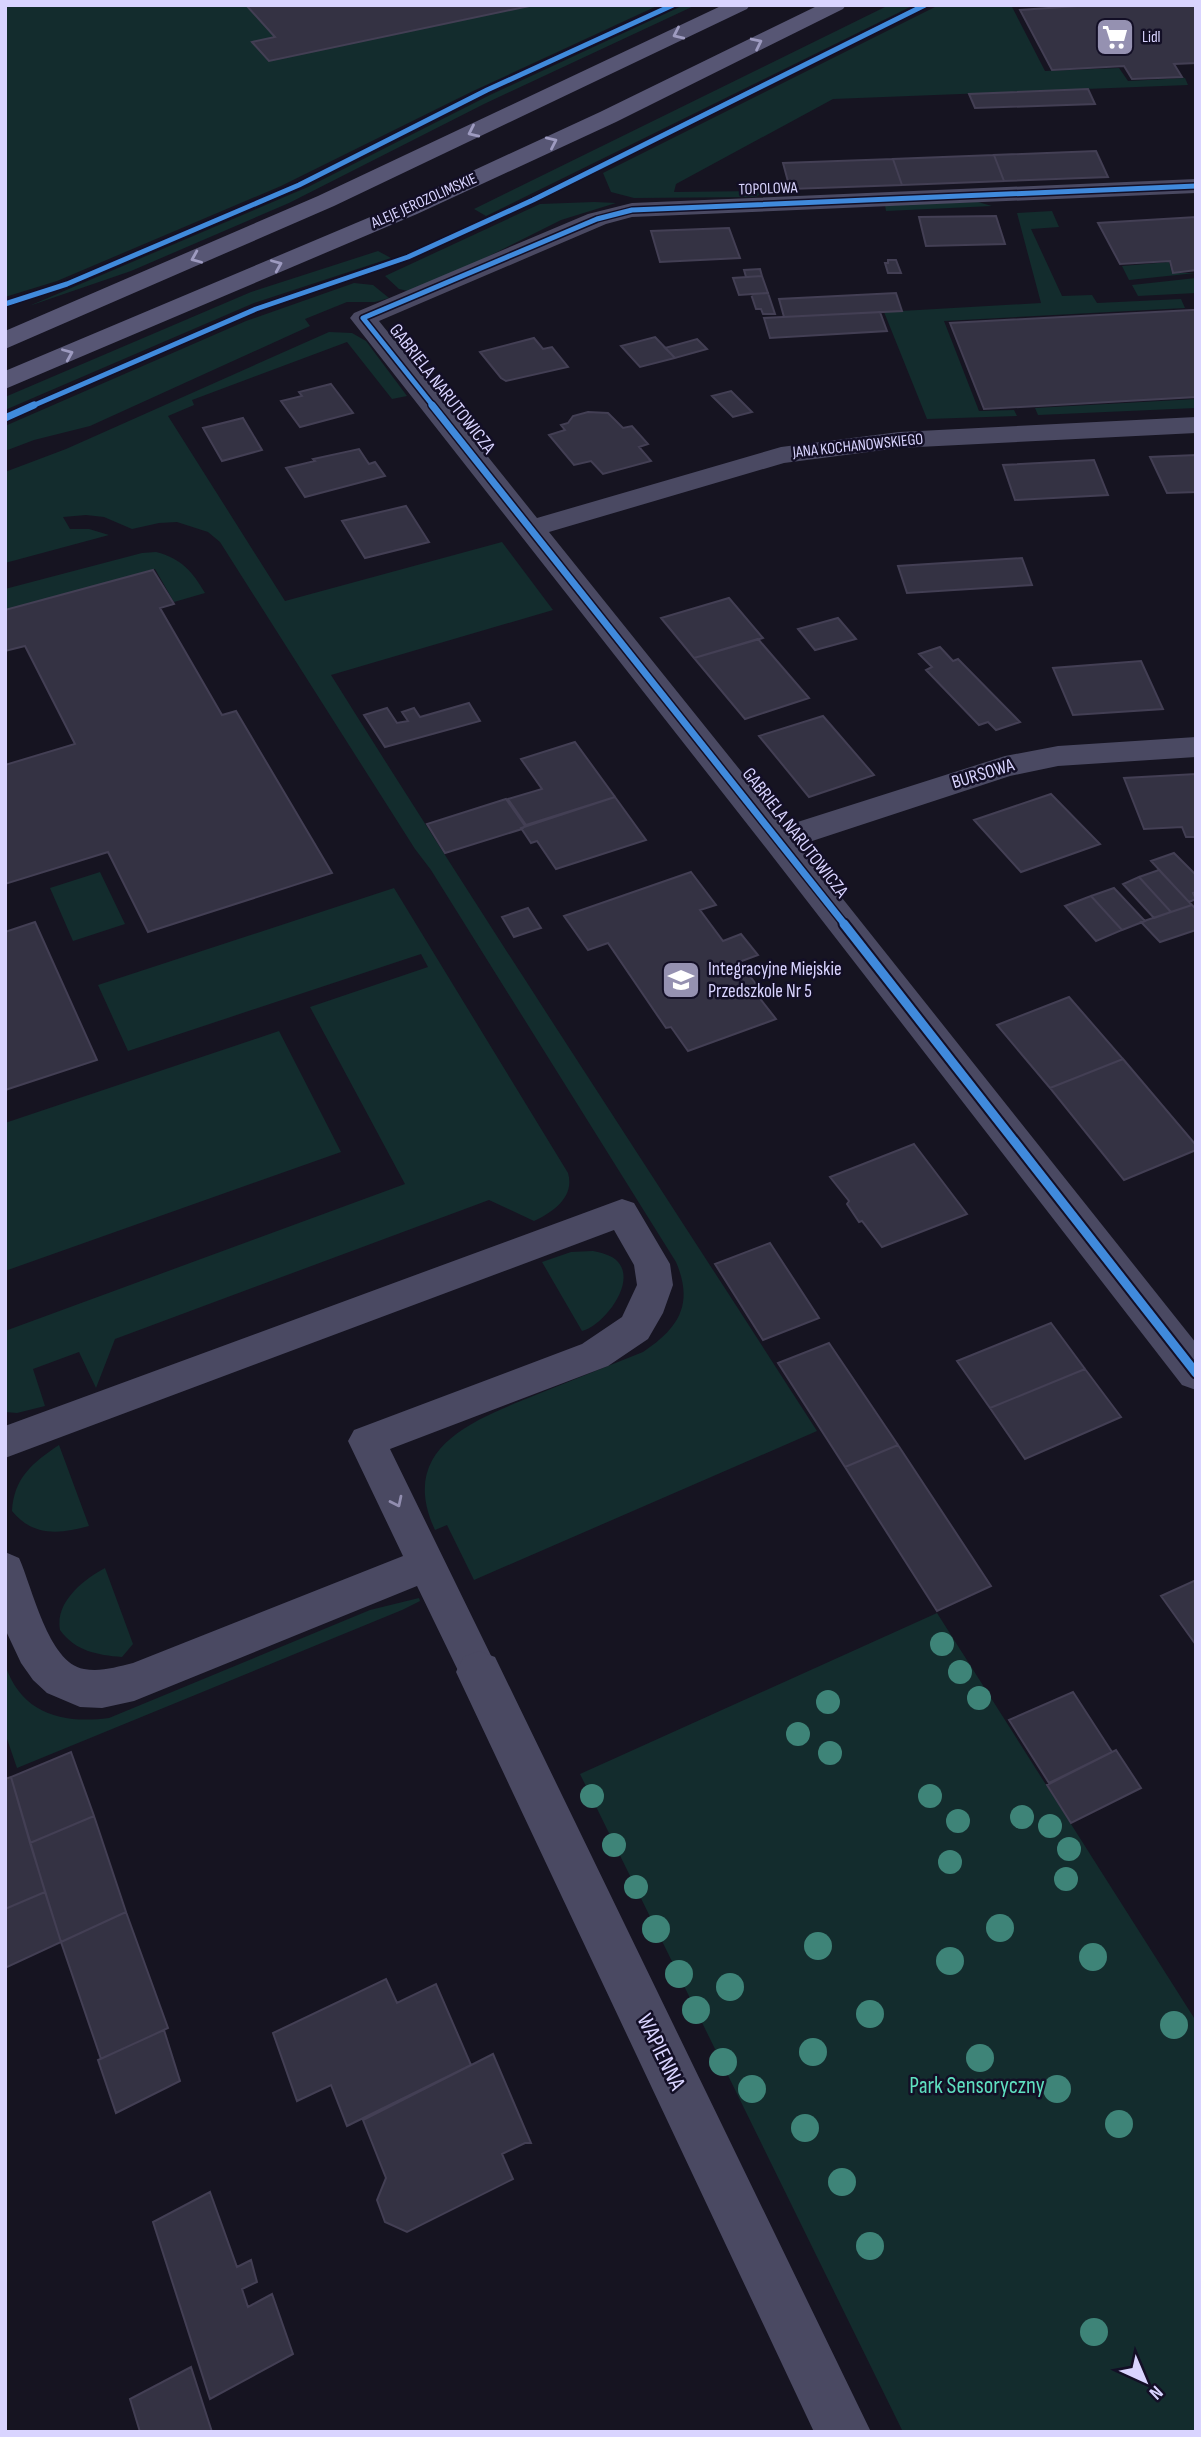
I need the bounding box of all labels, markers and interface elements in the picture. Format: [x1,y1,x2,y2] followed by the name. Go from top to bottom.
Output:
[1094,16,1136,58] supermarket icon: Lidl
[673,26,685,40] one-way arrow
[1142,28,1161,47] place label: Lidl
[750,38,762,52] one-way arrow
[467,123,480,137] one-way arrow
[545,136,557,150] one-way arrow
[367,169,480,233] street label: ALEJE JEROZOLIMSKIE
[738,178,798,200] street label: TOPOLOWA
[191,250,203,264] one-way arrow
[270,259,283,273] one-way arrow
[384,319,501,459] street label: GABRIELA NARUTOWICZA
[61,348,73,362] one-way arrow
[791,430,924,462] street label: JANA KOCHANOWSKIEGO
[949,753,1018,794] street label: BURSOWA
[737,763,854,903] street label: GABRIELA NARUTOWICZA
[708,958,842,1003] place label: Integracyjne Miejskie Przedszkole Nr 5
[660,959,702,1001] school or university icon: Integracyjne Miejskie Przedszkole Nr 5
[388,1495,402,1507] one-way arrow
[631,2009,691,2095] street label: WAPIENNA
[909,2072,1045,2100] park label: Park Sensoryczny
[1110,2346,1180,2416] north arrow
[1144,2380,1167,2404] text: N

